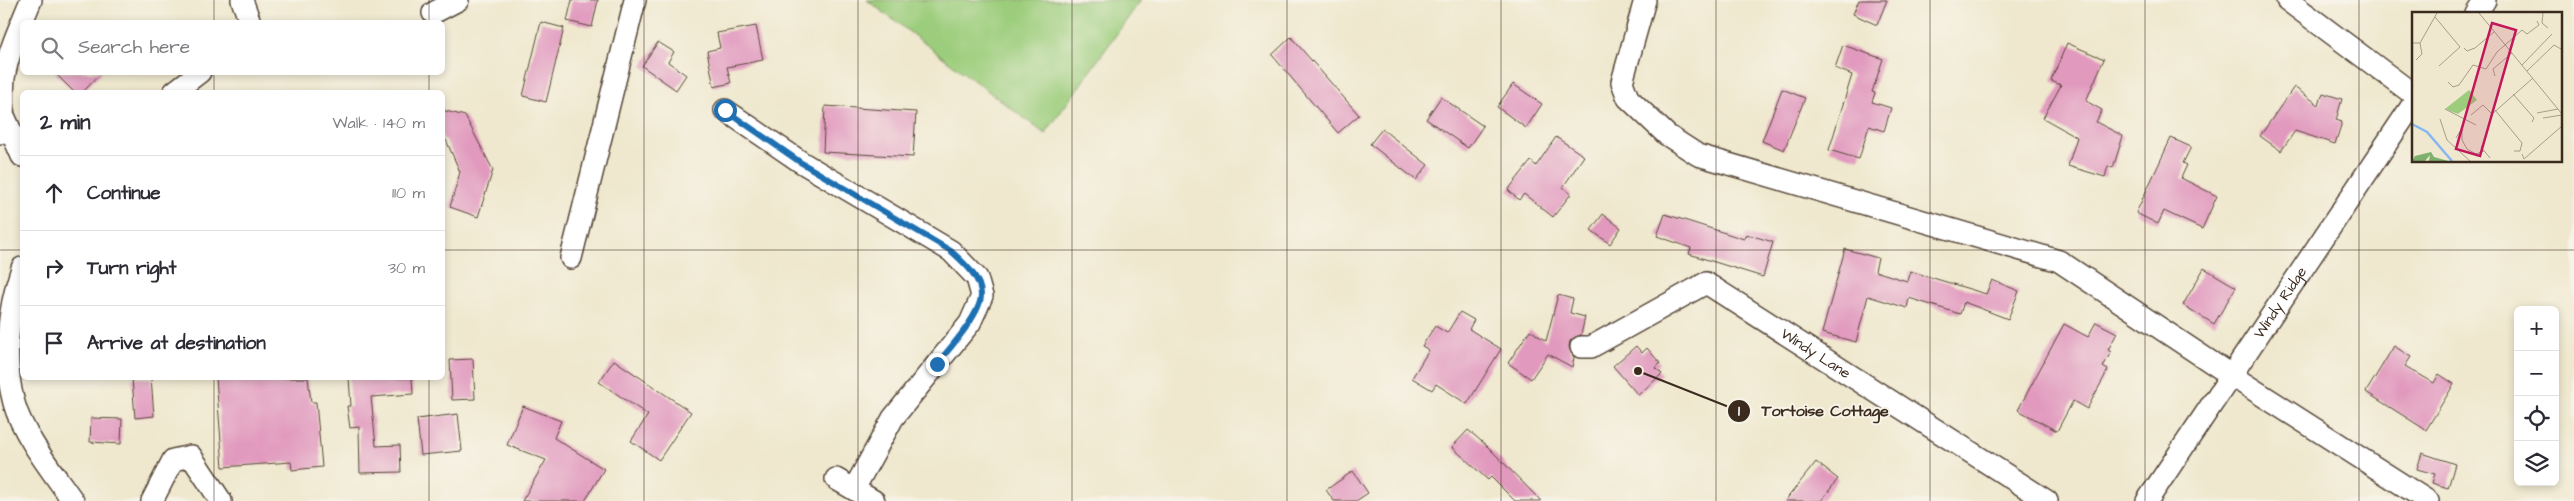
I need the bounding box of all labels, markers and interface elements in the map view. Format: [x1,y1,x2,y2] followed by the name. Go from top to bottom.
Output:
[2412,12,2562,162] inset map
[20,20,445,75] search box
[38,34,66,62] icon: search
[78,34,190,61] text: Search here
[714,99,737,122] route start
[40,108,90,137] text: 2 min
[333,112,425,134] text: Walk · 140 m
[40,179,68,207] icon: ahead
[87,180,161,207] text: Continue
[392,182,425,204] text: 110 m
[40,254,68,282] icon: right
[87,255,176,282] text: Turn right
[388,257,425,279] text: 30 m
[2249,263,2312,343] street label: Windy Ridge
[2514,306,2559,486] map controls
[2514,306,2559,351] button: +
[1776,323,1855,384] street label: Windy Lane
[40,329,68,357] icon: arrive
[87,330,266,357] text: Arrive at destination
[2514,351,2559,396] button: −
[926,353,949,376] route end
[1726,395,1898,426] callout: Tortoise Cottage
[2514,396,2559,441] button: locate
[1760,400,1889,424] text: Tortoise Cottage
[1738,401,1740,422] text: 1
[2514,441,2559,486] button: layers

